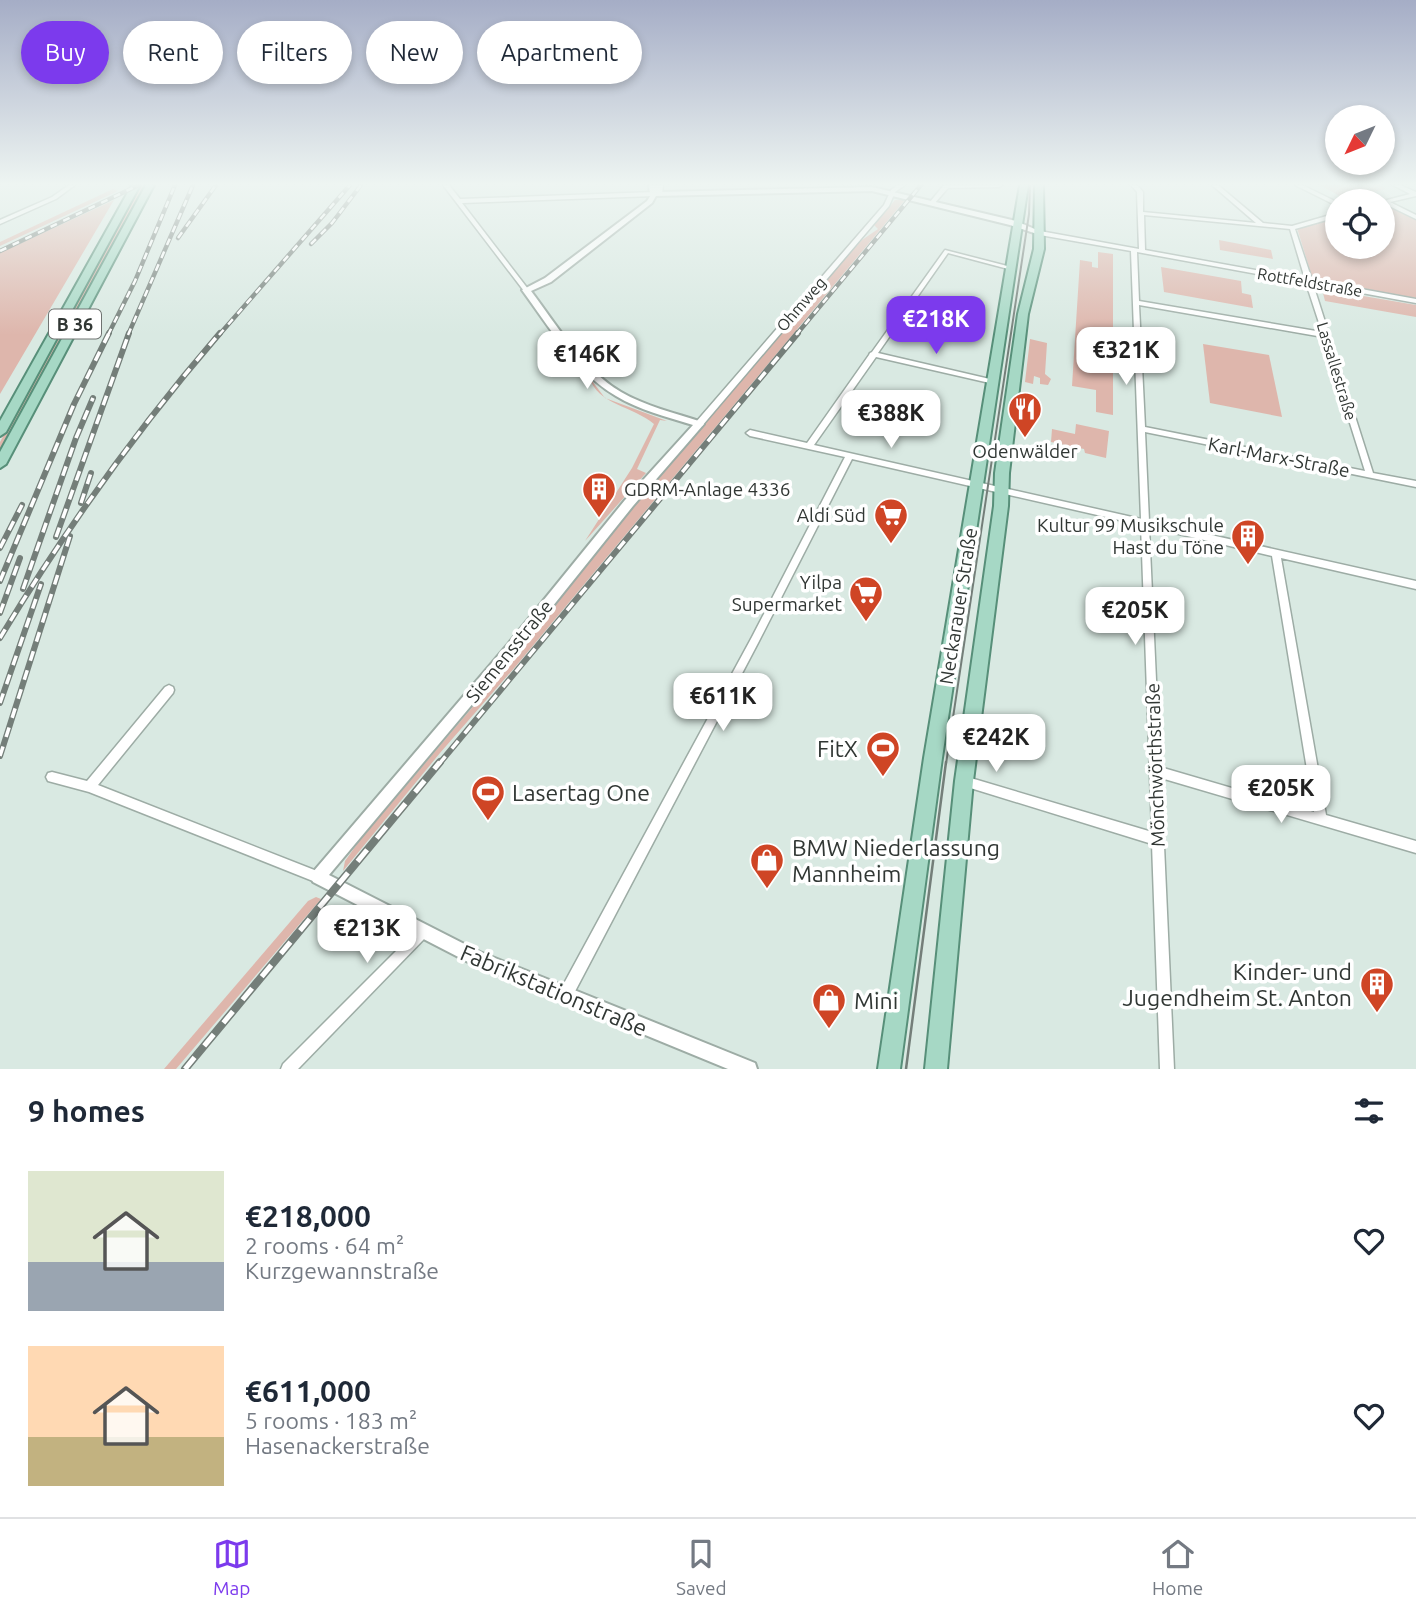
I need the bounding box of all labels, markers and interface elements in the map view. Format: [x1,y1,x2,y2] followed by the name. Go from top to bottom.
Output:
[21,21,109,84] chip: Buy
[123,21,223,84] chip: Rent
[237,21,352,84] chip: Filters
[366,21,463,84] chip: New
[477,21,642,84] chip: Apartment
[1325,105,1395,175] north arrow
[1325,105,1395,259] map controls
[1325,189,1395,259] button: locate
[1256,264,1364,300] street label: Rottfeldstraße
[773,273,829,335] street label: Ohmweg
[887,296,985,356] pin: €218K
[902,306,970,331] text: €218K
[49,310,101,338] road number: B 36
[1314,320,1360,422] street label: Lassallestraße
[1077,328,1175,387] pin: €321K
[538,332,636,391] pin: €146K
[1092,337,1160,362] text: €321K
[553,341,621,366] text: €146K
[1006,390,1044,439] restaurant icon: Odenwälder
[842,391,940,450] pin: €388K
[857,400,925,425] text: €388K
[1206,432,1352,482] street label: Karl-Marx-Straße
[972,440,1078,462] place label: Odenwälder
[580,470,618,519] building icon: GDRM-Anlage 4336
[624,478,790,500] place label: GDRM-Anlage 4336
[872,496,910,545] supermarket icon: Aldi Süd
[797,504,866,526] place label: Aldi Süd
[1037,514,1224,558] place label: Kultur 99 Musikschule Hast du Töne
[1229,517,1267,566] building icon: Kultur 99 Musikschule Hast du Töne
[935,526,981,686] street label: Neckarauer Straße
[732,571,843,615] place label: Yilpa Supermarket
[847,574,885,623] supermarket icon: Yilpa Supermarket
[1086,588,1184,647] pin: €205K
[461,595,557,707] street label: Siemensstraße
[1101,597,1169,622] text: €205K
[674,674,772,733] pin: €611K
[689,683,757,708] text: €611K
[1141,683,1169,847] street label: Mönchwörthstraße
[947,714,1045,774] pin: €242K
[962,724,1030,749] text: €242K
[864,729,902,778] sports icon: FitX
[817,736,858,761] place label: FitX
[1232,766,1330,825] pin: €205K
[469,773,507,822] sports icon: Lasertag One
[1247,775,1315,800] text: €205K
[512,780,650,805] place label: Lasertag One
[792,835,1000,886] place label: BMW Niederlassung Mannheim
[748,841,786,890] shop icon: BMW Niederlassung Mannheim
[318,906,416,965] pin: €213K
[333,915,401,940] text: €213K
[457,939,651,1041] street label: Fabrikstationstraße
[1123,959,1352,1010] place label: Kinder- und Jugendheim St. Anton
[1358,965,1396,1014] building icon: Kinder- und Jugendheim St. Anton
[810,981,848,1030] shop icon: Mini
[854,988,898,1013] place label: Mini
[1350,1092,1388,1130] icon: filters
[28,1094,145,1128] text: 9 homes
[84,1199,168,1283] icon: home
[245,1199,371,1233] text: €218,000
[1350,1222,1388,1260] icon: heart
[245,1233,404,1258] text: 2 rooms · 64 m²
[245,1258,439,1283] text: Kurzgewannstraße
[84,1374,168,1458] icon: home
[245,1374,371,1408] text: €611,000
[1350,1397,1388,1435] icon: heart
[245,1408,417,1433] text: 5 rooms · 183 m²
[245,1433,430,1458] text: Hasenackerstraße
[213,1535,251,1599] tab: Map
[676,1535,727,1599] tab: Saved
[1152,1535,1203,1599] tab: Home

